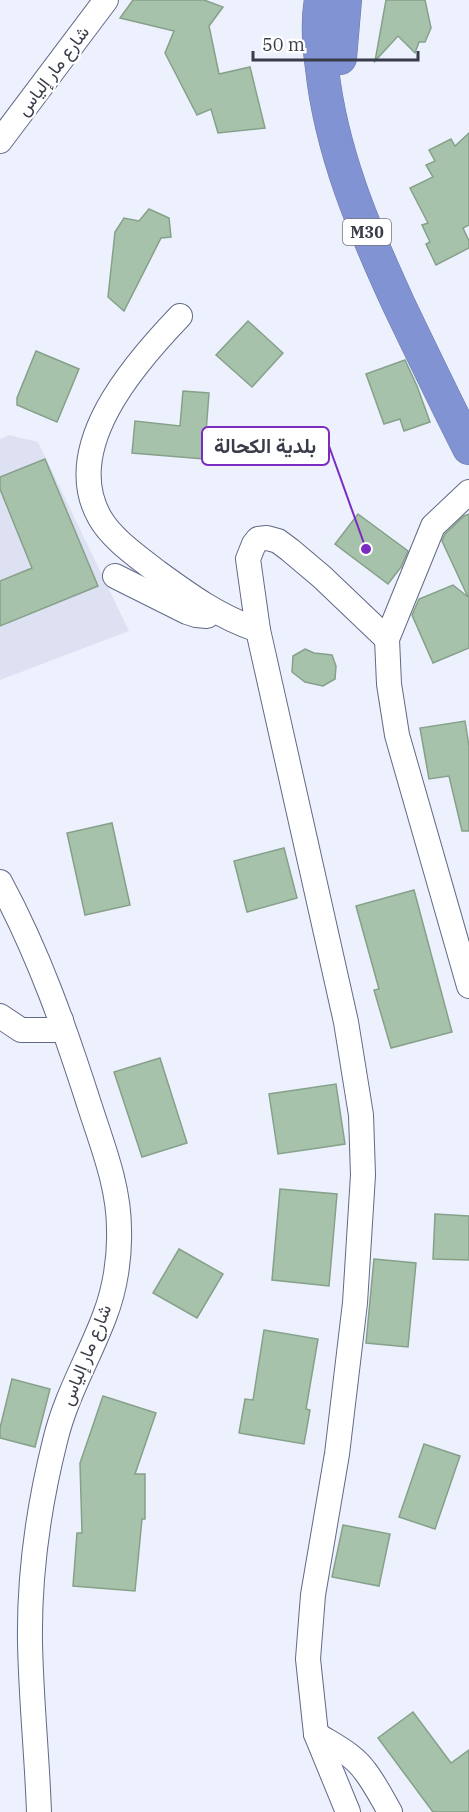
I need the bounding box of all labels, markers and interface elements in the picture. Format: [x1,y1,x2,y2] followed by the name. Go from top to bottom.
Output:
[11,21,95,121] street label: شارع مار إلياس
[253,24,418,62] scale bar
[262,33,305,56] text: 50 m
[343,219,391,245] road number: M30
[202,427,329,465] callout: بلدية الكحالة
[214,432,316,459] text: بلدية الكحالة
[55,1301,117,1409] street label: شارع مار إلياس

